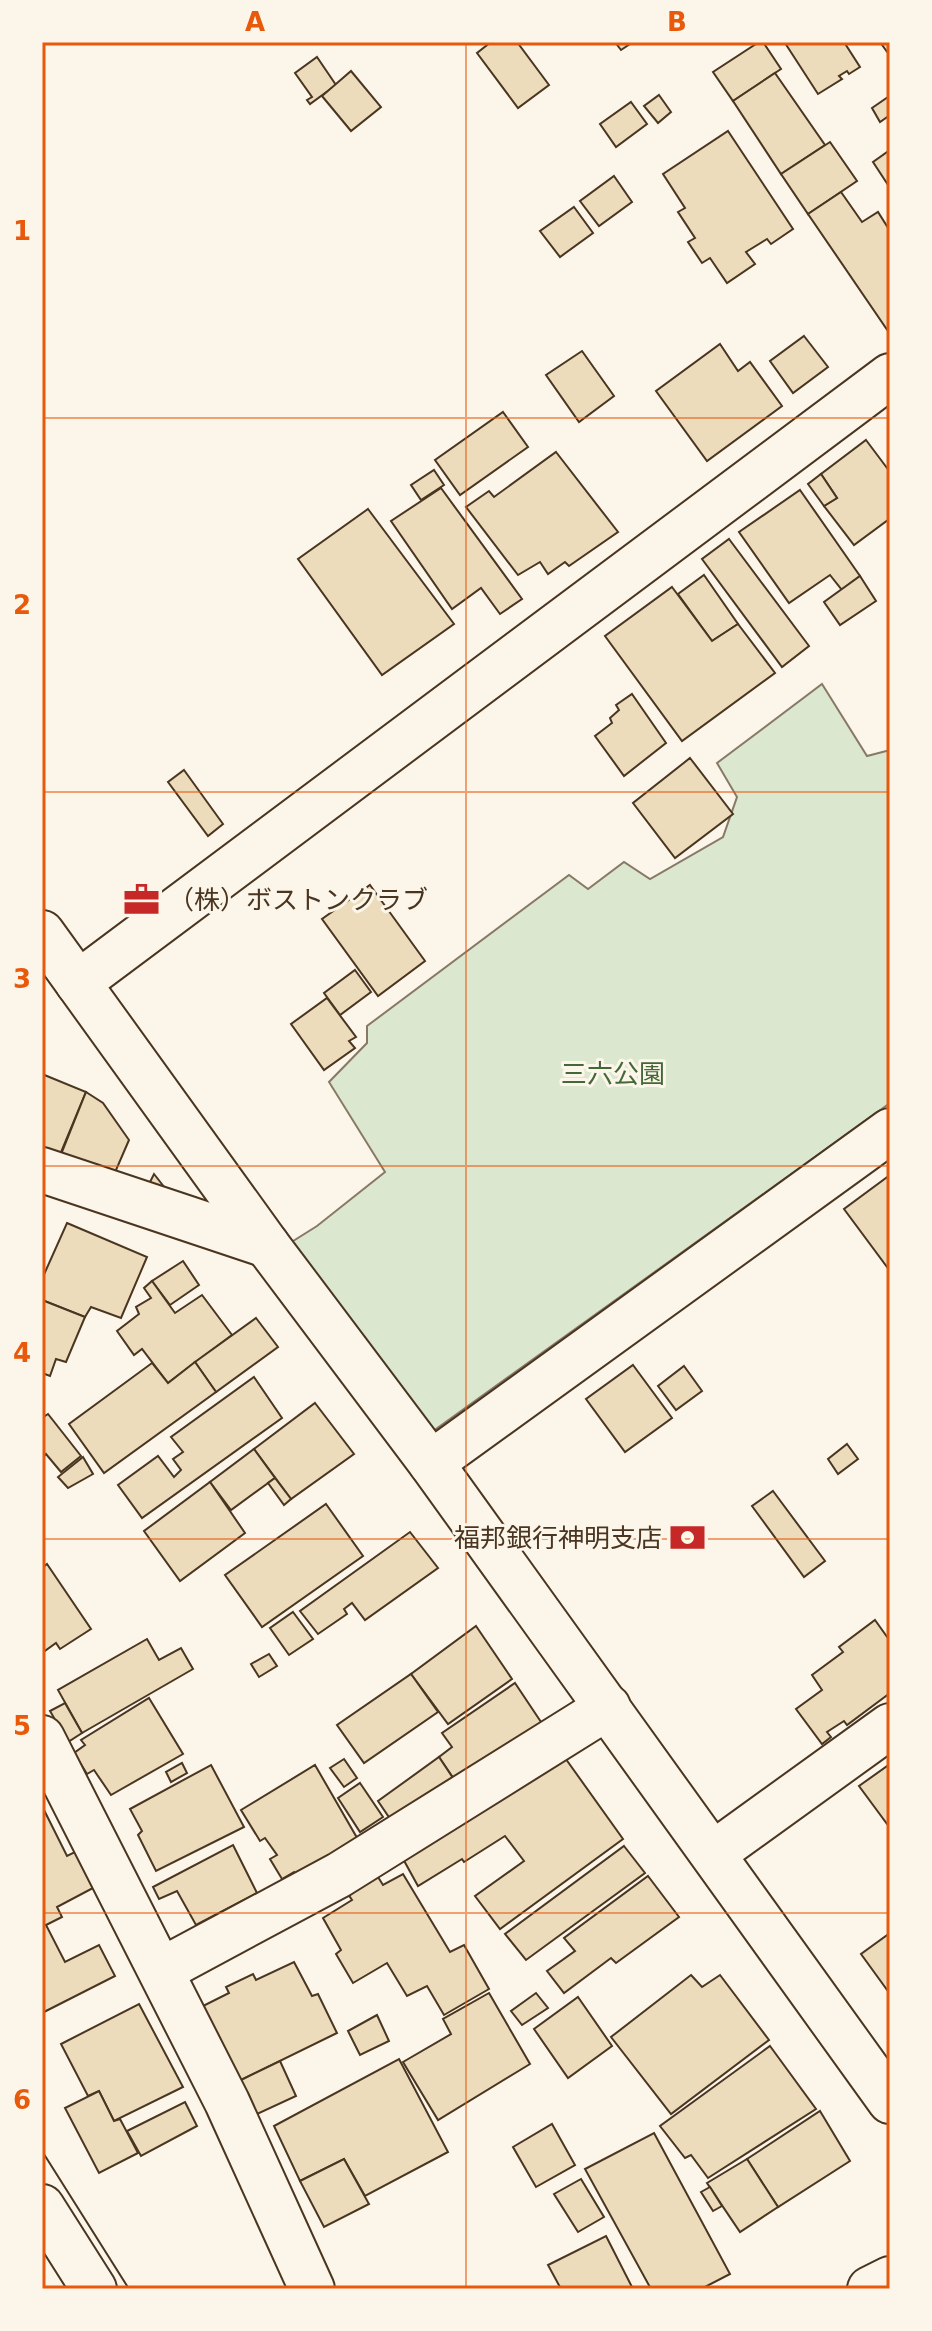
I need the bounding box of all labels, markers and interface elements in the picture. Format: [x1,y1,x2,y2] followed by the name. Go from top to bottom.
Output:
[245,7,265,37] text: A
[667,7,687,37] text: B
[13,216,31,246] text: 1
[13,590,31,620] text: 2
[123,881,161,919] office icon: （株）ボストンクラブ
[168,885,428,915] place label: （株）ボストンクラブ
[13,964,31,994] text: 3
[561,1059,665,1089] park label: 三六公園
[13,1338,31,1368] text: 4
[669,1519,707,1557] bank icon: 福邦銀行神明支店
[454,1523,662,1553] place label: 福邦銀行神明支店
[13,1711,31,1741] text: 5
[13,2085,31,2115] text: 6

